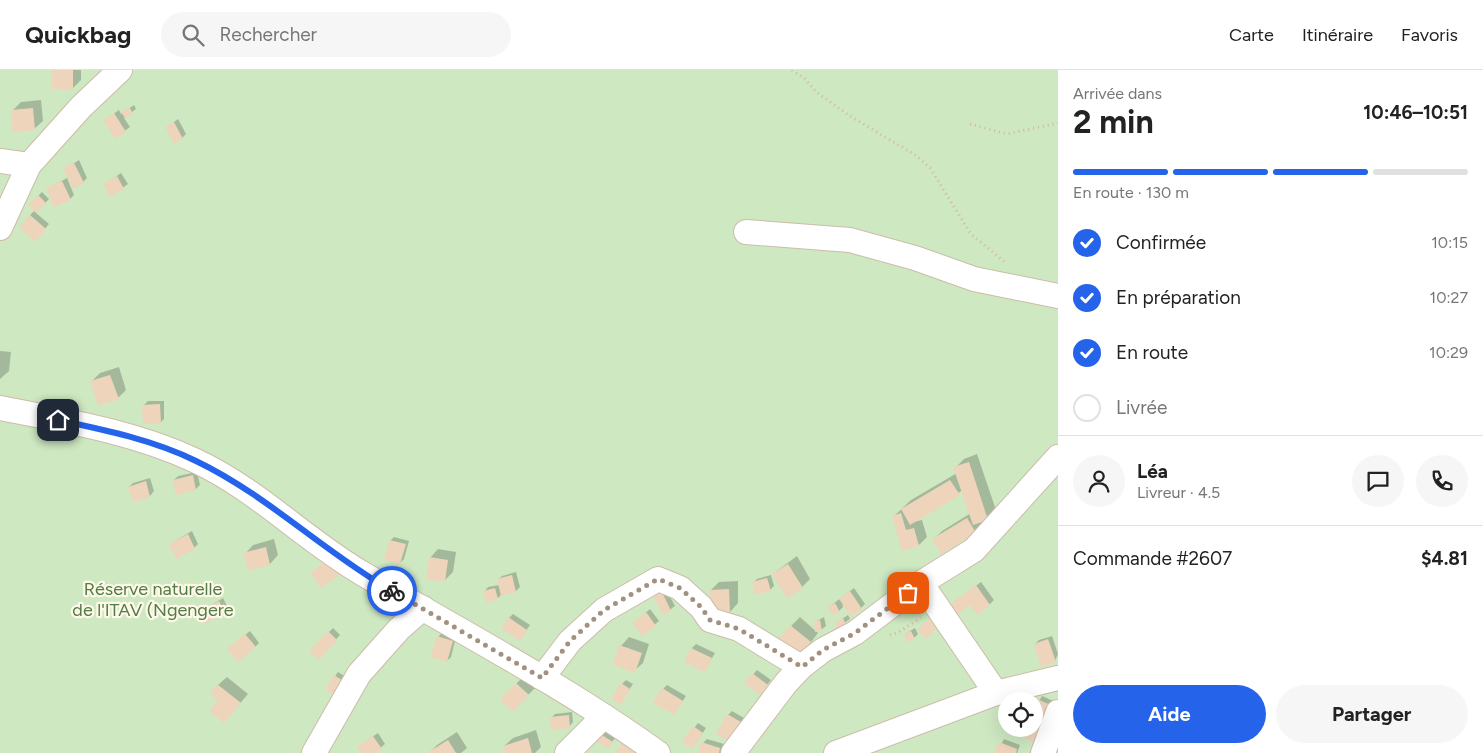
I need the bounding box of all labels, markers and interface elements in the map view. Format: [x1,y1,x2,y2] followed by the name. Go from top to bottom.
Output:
[161,12,511,57] search box
[25,20,131,49] text: Quickbag
[179,21,207,49] icon: search
[219,23,317,46] text: Rechercher
[1229,24,1274,46] text: Carte
[1302,24,1373,46] text: Itinéraire
[1401,24,1458,46] text: Favoris
[1073,84,1162,103] text: Arrivée dans
[1363,101,1468,124] text: 10:46–10:51
[1073,103,1154,141] text: 2 min
[1073,183,1189,202] text: En route · 130 m
[1073,229,1101,257] icon: check
[1116,231,1206,254] text: Confirmée
[1431,233,1468,252] text: 10:15
[1073,284,1101,312] icon: check
[1116,286,1241,309] text: En préparation
[1430,288,1468,307] text: 10:27
[1073,339,1101,367] icon: check
[1116,341,1188,364] text: En route
[1429,343,1468,362] text: 10:29
[1116,396,1167,419] text: Livrée
[37,399,79,441] pin
[44,406,72,434] icon: home
[1073,455,1125,507] button: person
[1352,455,1404,507] button: chat
[1416,455,1468,507] button: phone
[1137,460,1168,483] text: Léa
[1137,483,1220,502] text: Livreur · 4.5
[1073,547,1232,570] text: Commande #2607
[1421,547,1468,570] text: $4.81
[367,566,417,616] courier
[887,572,929,614] pin
[378,577,406,605] icon: bike
[72,578,234,621] park label: Réserve naturelle de l'ITAV (Ngengere
[894,579,922,607] icon: bag
[1073,685,1266,743] button: Aide
[1276,685,1468,743] button: Partager
[998,692,1043,737] map controls
[998,692,1043,737] button: locate

